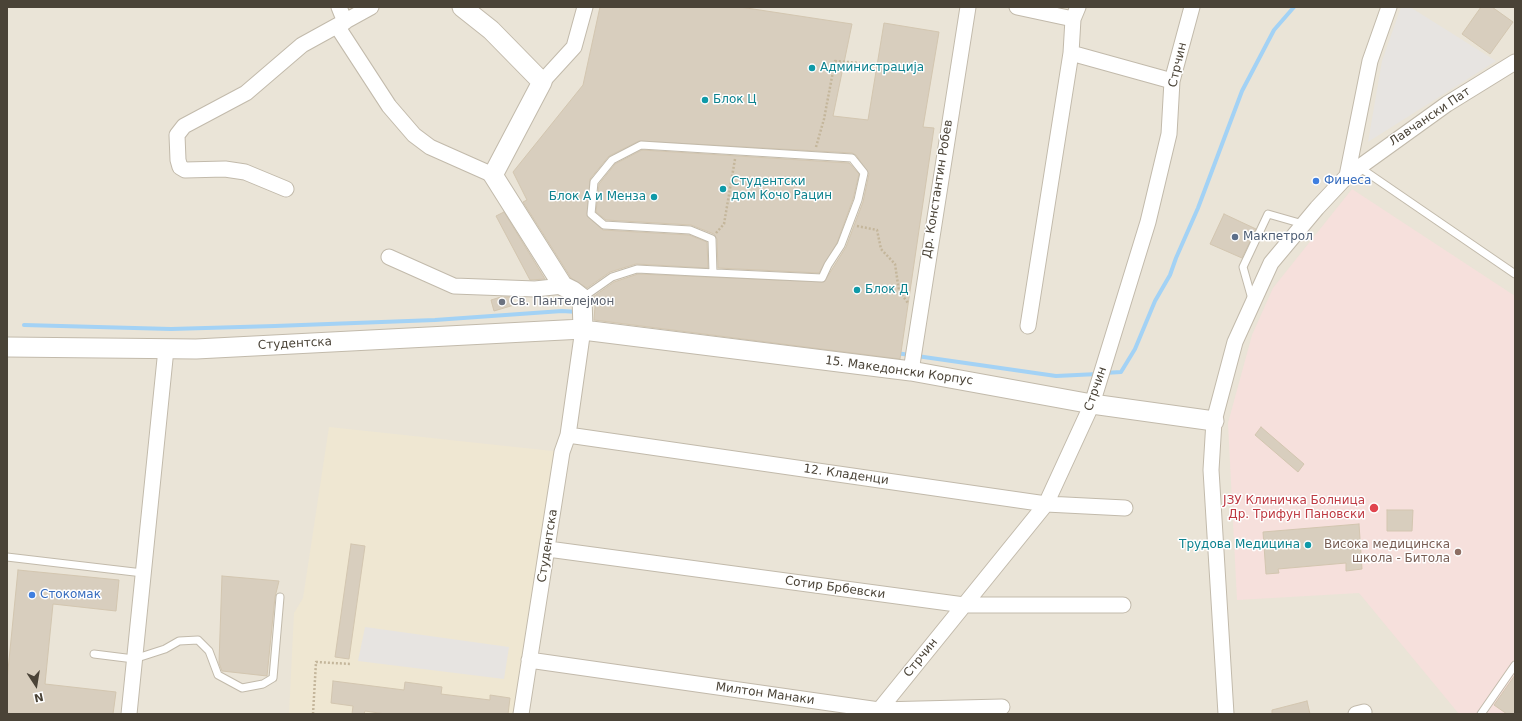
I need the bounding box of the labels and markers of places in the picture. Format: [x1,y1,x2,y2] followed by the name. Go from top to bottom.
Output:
[820,61,924,75] place label: Администрација
[807,63,817,73] marker: Администрација
[713,93,757,107] place label: Блок Ц
[700,95,710,105] marker: Блок Ц
[1324,174,1371,188] place label: Финеса
[731,175,832,203] place label: Студентски дом Кочо Рацин
[1311,176,1321,186] marker: Финеса
[718,184,728,194] marker: Студентски дом Кочо Рацин
[549,190,646,204] place label: Блок А и Менза
[649,192,659,202] marker: Блок А и Менза
[1243,230,1313,244] place label: Макпетрол
[1230,232,1240,242] marker: Макпетрол
[865,283,909,297] place label: Блок Д
[852,285,862,295] marker: Блок Д
[510,295,614,309] place label: Св. Пантелејмон
[497,297,507,307] marker: Св. Пантелејмон
[1223,494,1365,522] place label: ЈЗУ Клиничка Болница Др. Трифун Пановски
[1368,502,1380,514] marker: ЈЗУ Клиничка Болница Др. Трифун Пановски
[1179,538,1300,552] place label: Трудова Медицина
[1324,538,1450,566] place label: Висока медицинска школа - Битола
[1303,540,1313,550] marker: Трудова Медицина
[1453,547,1463,557] marker: Висока медицинска школа - Битола
[40,588,101,602] place label: Стокомак
[27,590,37,600] marker: Стокомак

